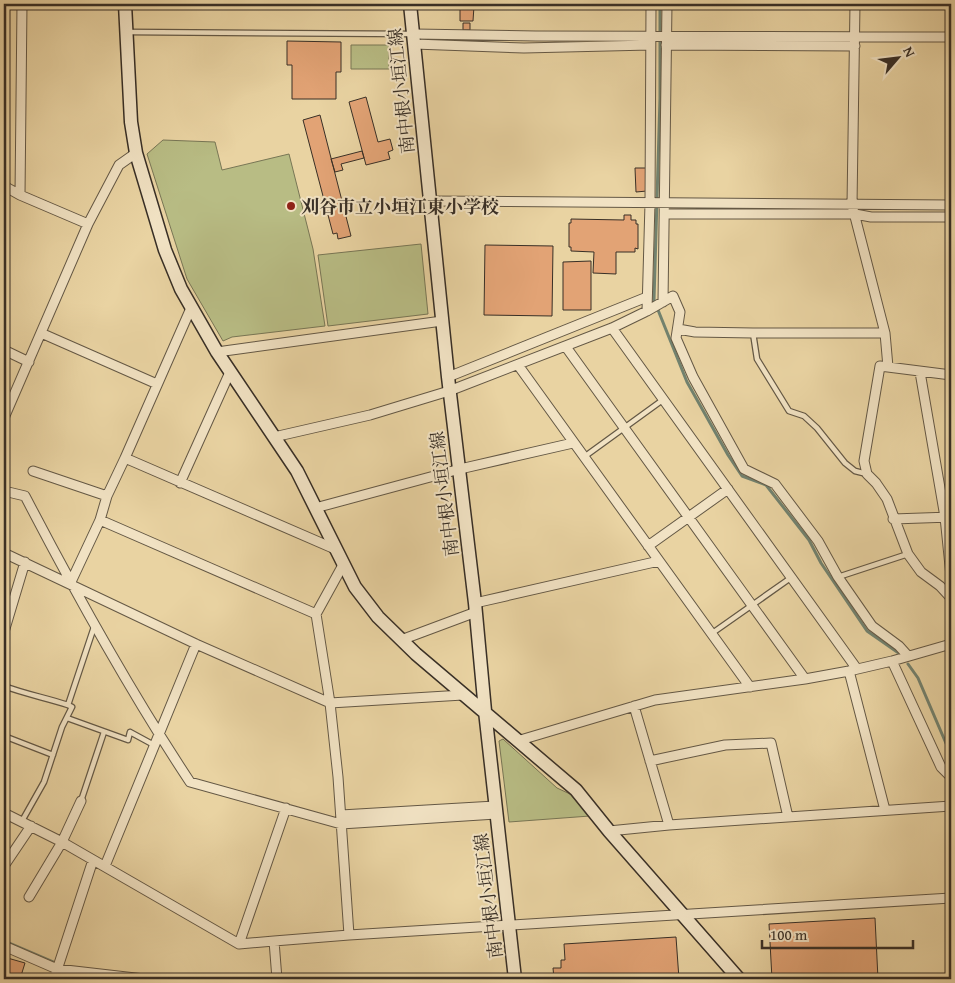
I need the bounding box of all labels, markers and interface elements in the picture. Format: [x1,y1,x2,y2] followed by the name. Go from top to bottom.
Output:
[381,27,421,155] street label: 南中根小垣江線
[872,32,922,82] north arrow
[898,43,921,61] text: N
[301,193,499,220] place label: 刈谷市立小垣江東小学校
[285,200,297,212] marker: 刈谷市立小垣江東小学校
[423,430,465,558] street label: 南中根小垣江線
[467,832,509,960] street label: 南中根小垣江線
[762,918,914,950] scale bar
[770,924,808,945] text: 100 m

